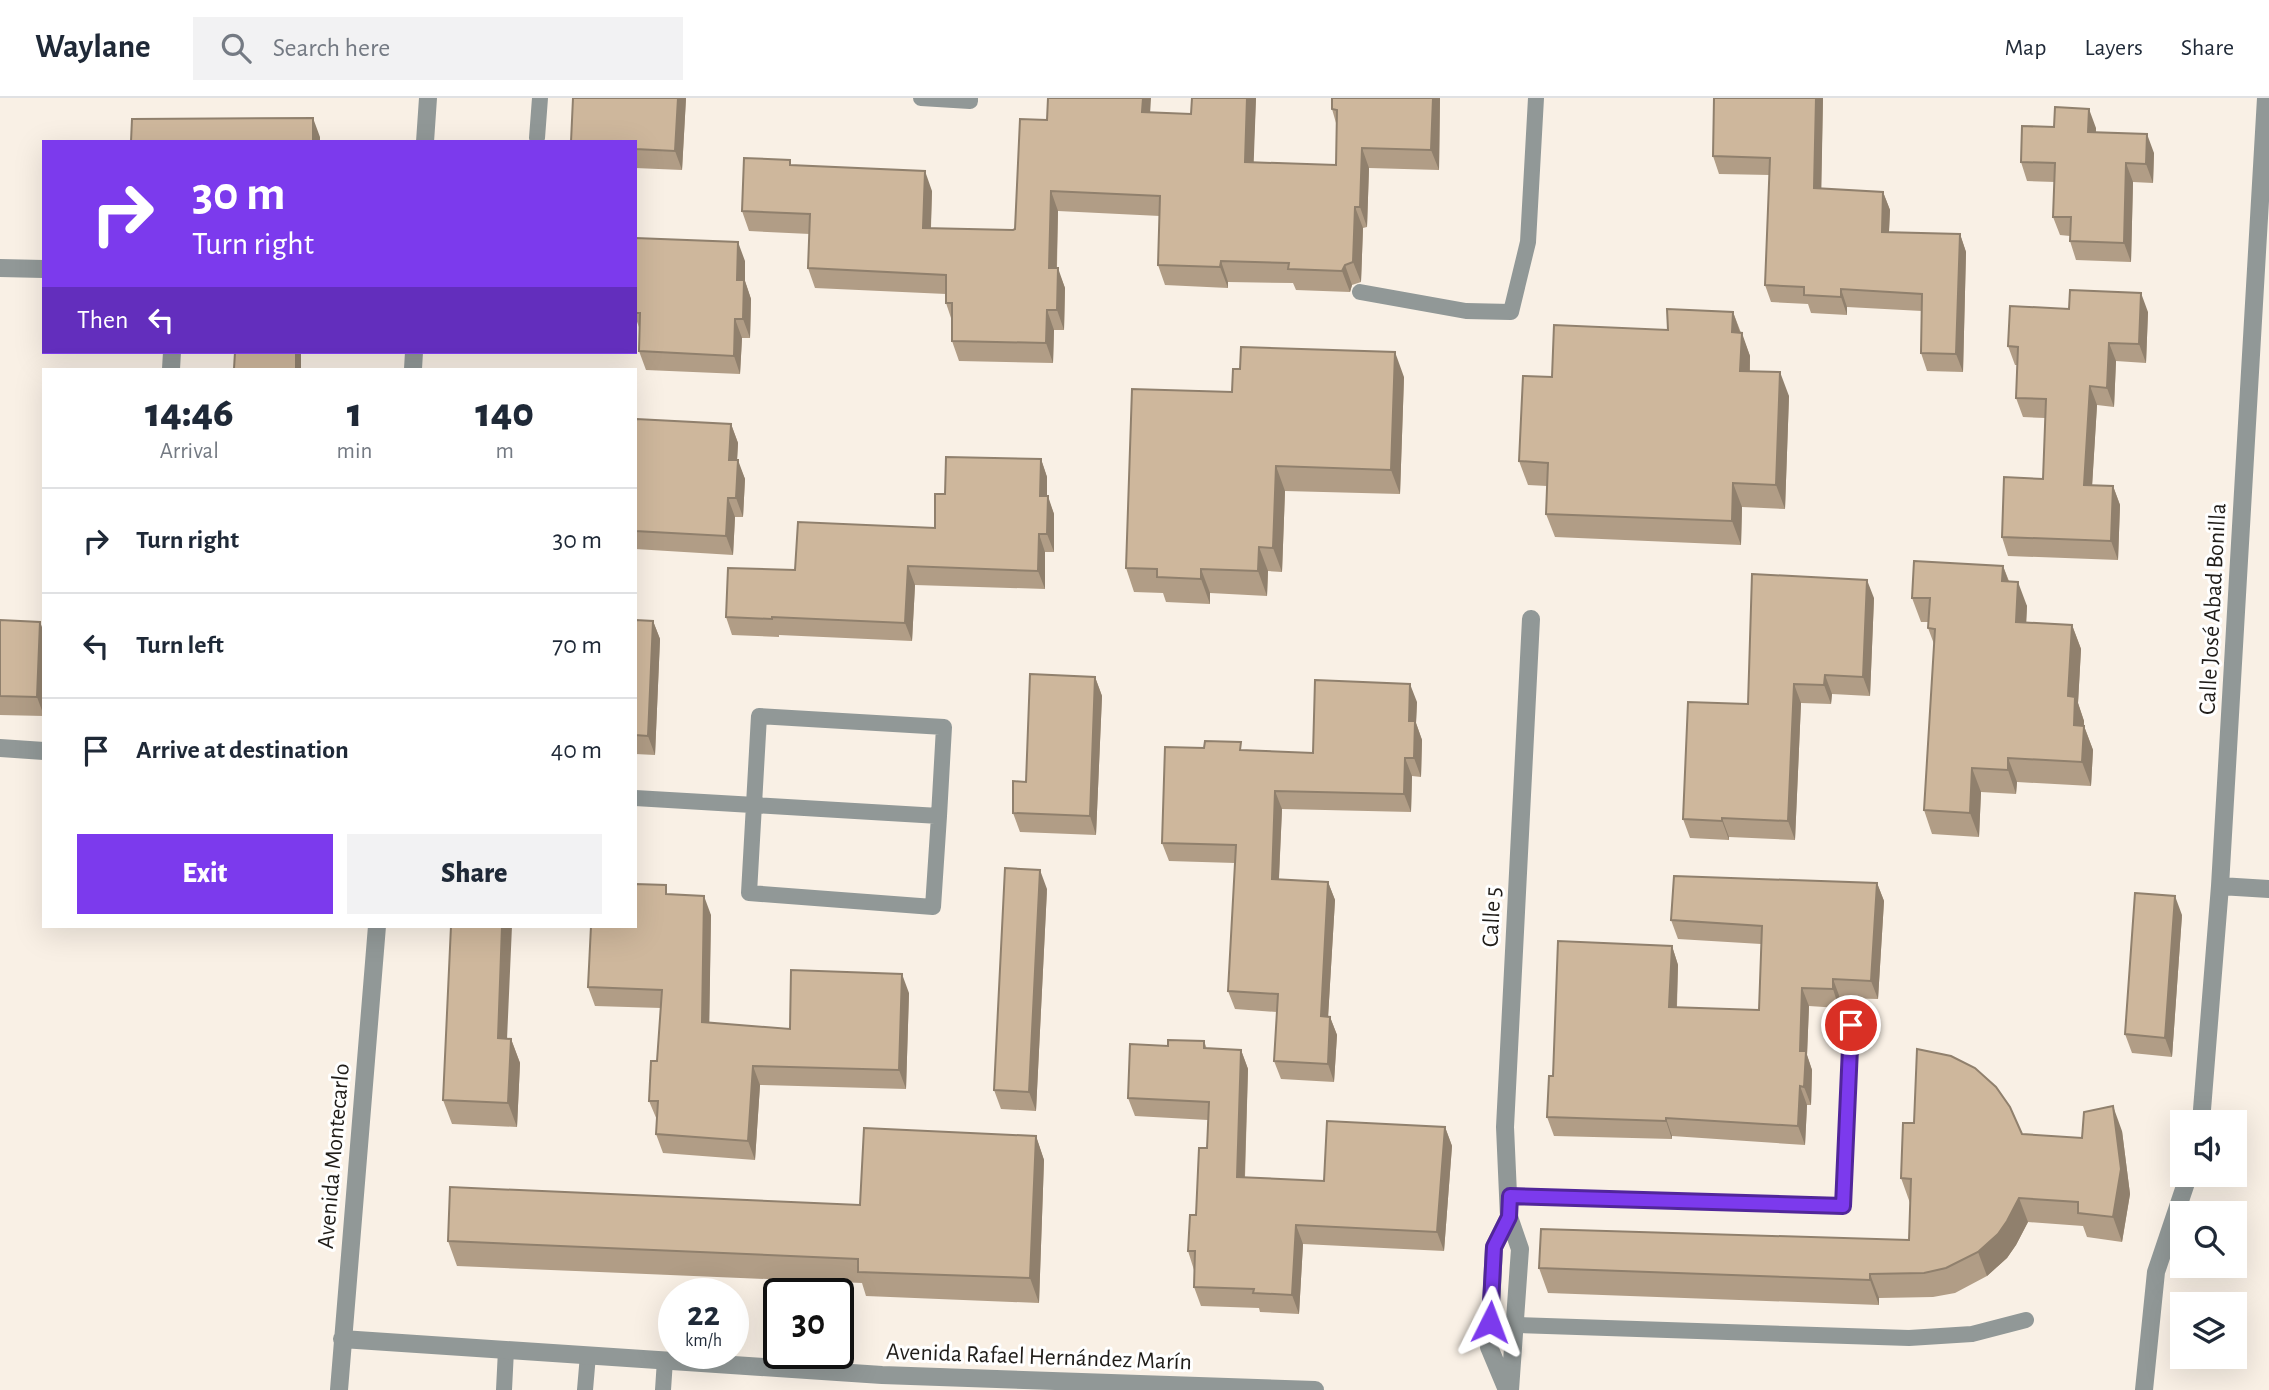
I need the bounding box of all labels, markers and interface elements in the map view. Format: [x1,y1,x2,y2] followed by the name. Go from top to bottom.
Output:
[193,17,683,80] search box
[217,29,255,67] icon: search
[35,31,151,64] text: Waylane
[273,35,390,61] text: Search here
[2004,36,2046,60] text: Map
[2084,36,2143,60] text: Layers
[2181,36,2234,60] text: Share
[77,168,168,259] icon: right
[192,170,286,219] text: 30 m
[192,228,314,260] text: Turn right
[142,301,180,339] icon: left
[77,307,128,333] text: Then
[145,392,234,434] text: 14:46
[347,392,362,434] text: 1
[475,392,534,434] text: 140
[160,440,219,463] text: Arrival
[337,440,372,463] text: min
[495,440,514,463] text: m
[2195,503,2231,716] street label: Calle José Abad Bonilla
[77,522,115,560] icon: right
[136,527,239,553] text: Turn right
[552,527,602,553] text: 30 m
[77,627,115,665] icon: left
[136,632,224,658] text: Turn left
[552,632,602,658] text: 70 m
[77,732,115,770] icon: arrive
[136,737,349,763] text: Arrive at destination
[551,737,602,763] text: 40 m
[77,834,333,914] button: Exit
[347,834,602,914] button: Share
[1478,886,1506,948] street label: Calle 5
[1821,995,1881,1055] pin
[1832,1006,1870,1044] icon: arrive
[314,1062,354,1250] street label: Avenida Montecarlo
[2170,1110,2247,1369] map controls
[2170,1110,2247,1187] button: sound
[2170,1201,2247,1278] button: search
[763,1278,854,1369] speed limit sign: 30
[1453,1285,1527,1359] position arrow
[2170,1292,2247,1369] button: layers
[687,1297,720,1332] text: 22
[685,1332,722,1350] text: km/h
[886,1340,1192,1374] street label: Avenida Rafael Hernández Marín

